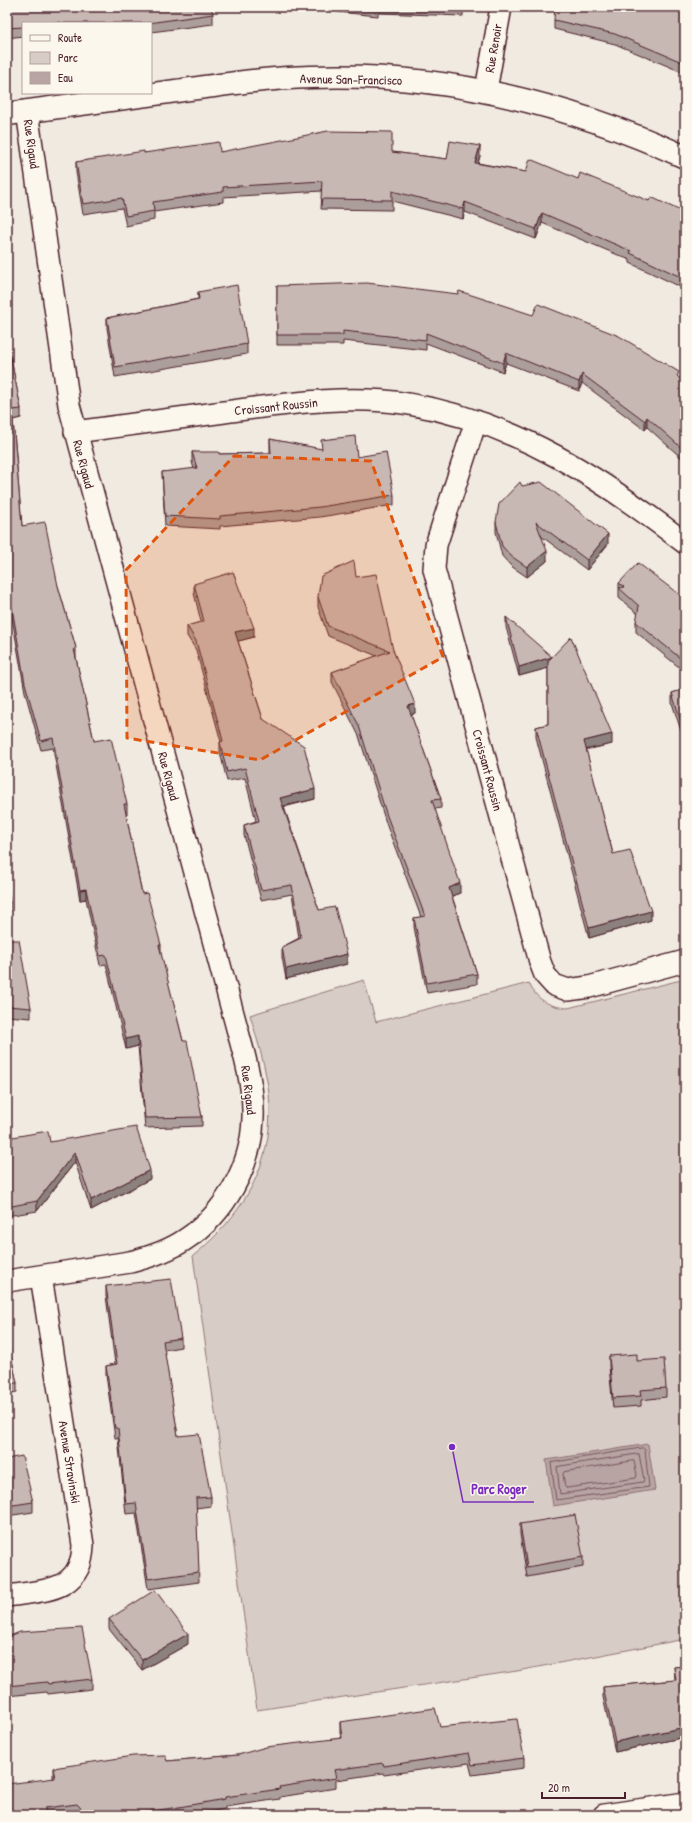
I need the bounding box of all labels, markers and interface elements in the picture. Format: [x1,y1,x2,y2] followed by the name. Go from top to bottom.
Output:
[22,22,152,94] legend
[480,22,506,74] street label: Rue Renoir
[58,29,82,46] text: Route
[58,49,78,66] text: Parc
[58,69,73,86] text: Eau
[300,69,402,89] street label: Avenue San-Francisco
[20,118,44,170] street label: Rue Rigaud
[233,393,319,419] street label: Croissant Roussin
[69,438,99,490] street label: Rue Rigaud
[468,727,508,813] street label: Croissant Roussin
[154,750,184,802] street label: Rue Rigaud
[237,1064,261,1116] street label: Rue Rigaud
[55,1419,85,1505] street label: Avenue Stravinski
[463,1476,534,1502] callout: Parc Roger
[471,1479,527,1500] text: Parc Roger
[542,1774,625,1800] scale bar
[548,1779,570,1796] text: 20 m

